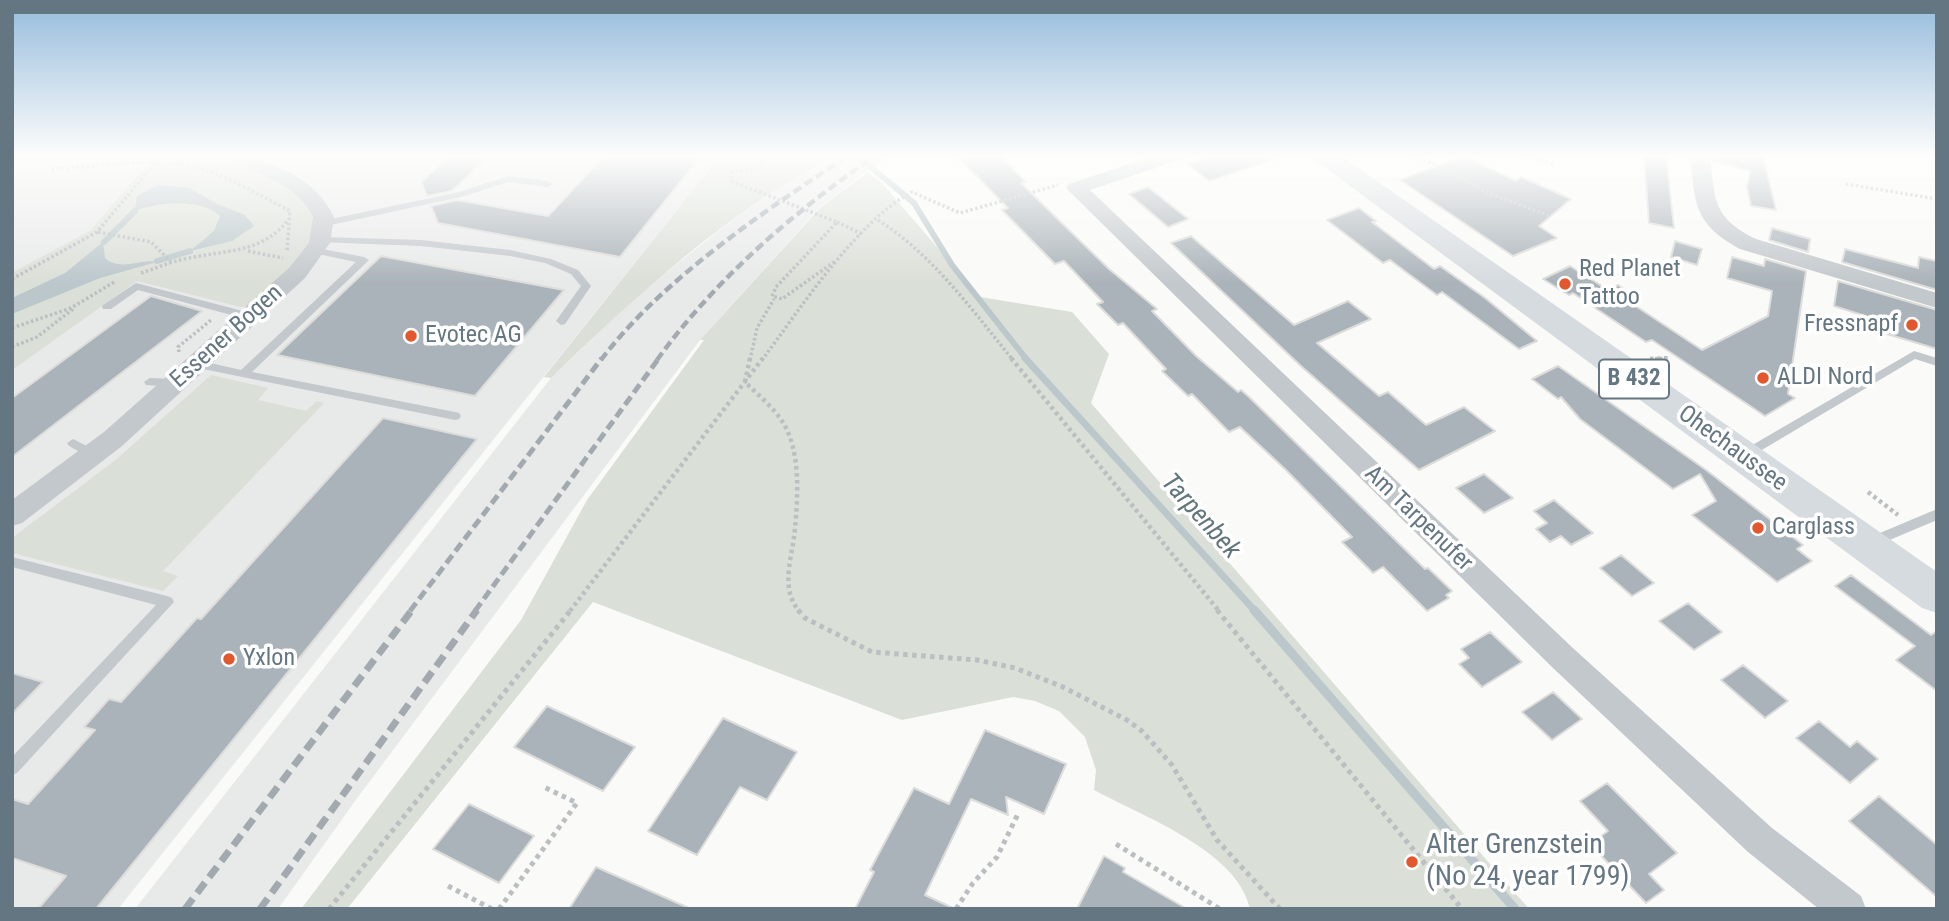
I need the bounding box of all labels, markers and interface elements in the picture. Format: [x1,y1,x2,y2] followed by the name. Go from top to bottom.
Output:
[1579,256,1681,312] place label: Red Planet Tattoo
[1557,276,1573,292] marker: Red Planet Tattoo
[165,279,289,395] street label: Essener Bogen
[1804,311,1898,339] place label: Fressnapf
[1904,317,1920,333] marker: Fressnapf
[425,322,522,350] place label: Evotec AG
[403,328,419,344] marker: Evotec AG
[1599,360,1669,398] road number: B 432
[1777,364,1873,392] place label: ALDI Nord
[1755,370,1771,386] marker: ALDI Nord
[1672,400,1792,498] street label: Ohechaussee
[1358,460,1478,578] street label: Am Tarpenufer
[1154,468,1246,566] water label: Tarpenbek
[1772,514,1855,542] place label: Carglass
[1750,520,1766,536] marker: Carglass
[243,645,295,673] place label: Yxlon
[221,651,237,667] marker: Yxlon
[1426,829,1629,895] place label: Alter Grenzstein (No 24, year 1799)
[1404,854,1420,870] marker: Alter Grenzstein (No 24, year 1799)

